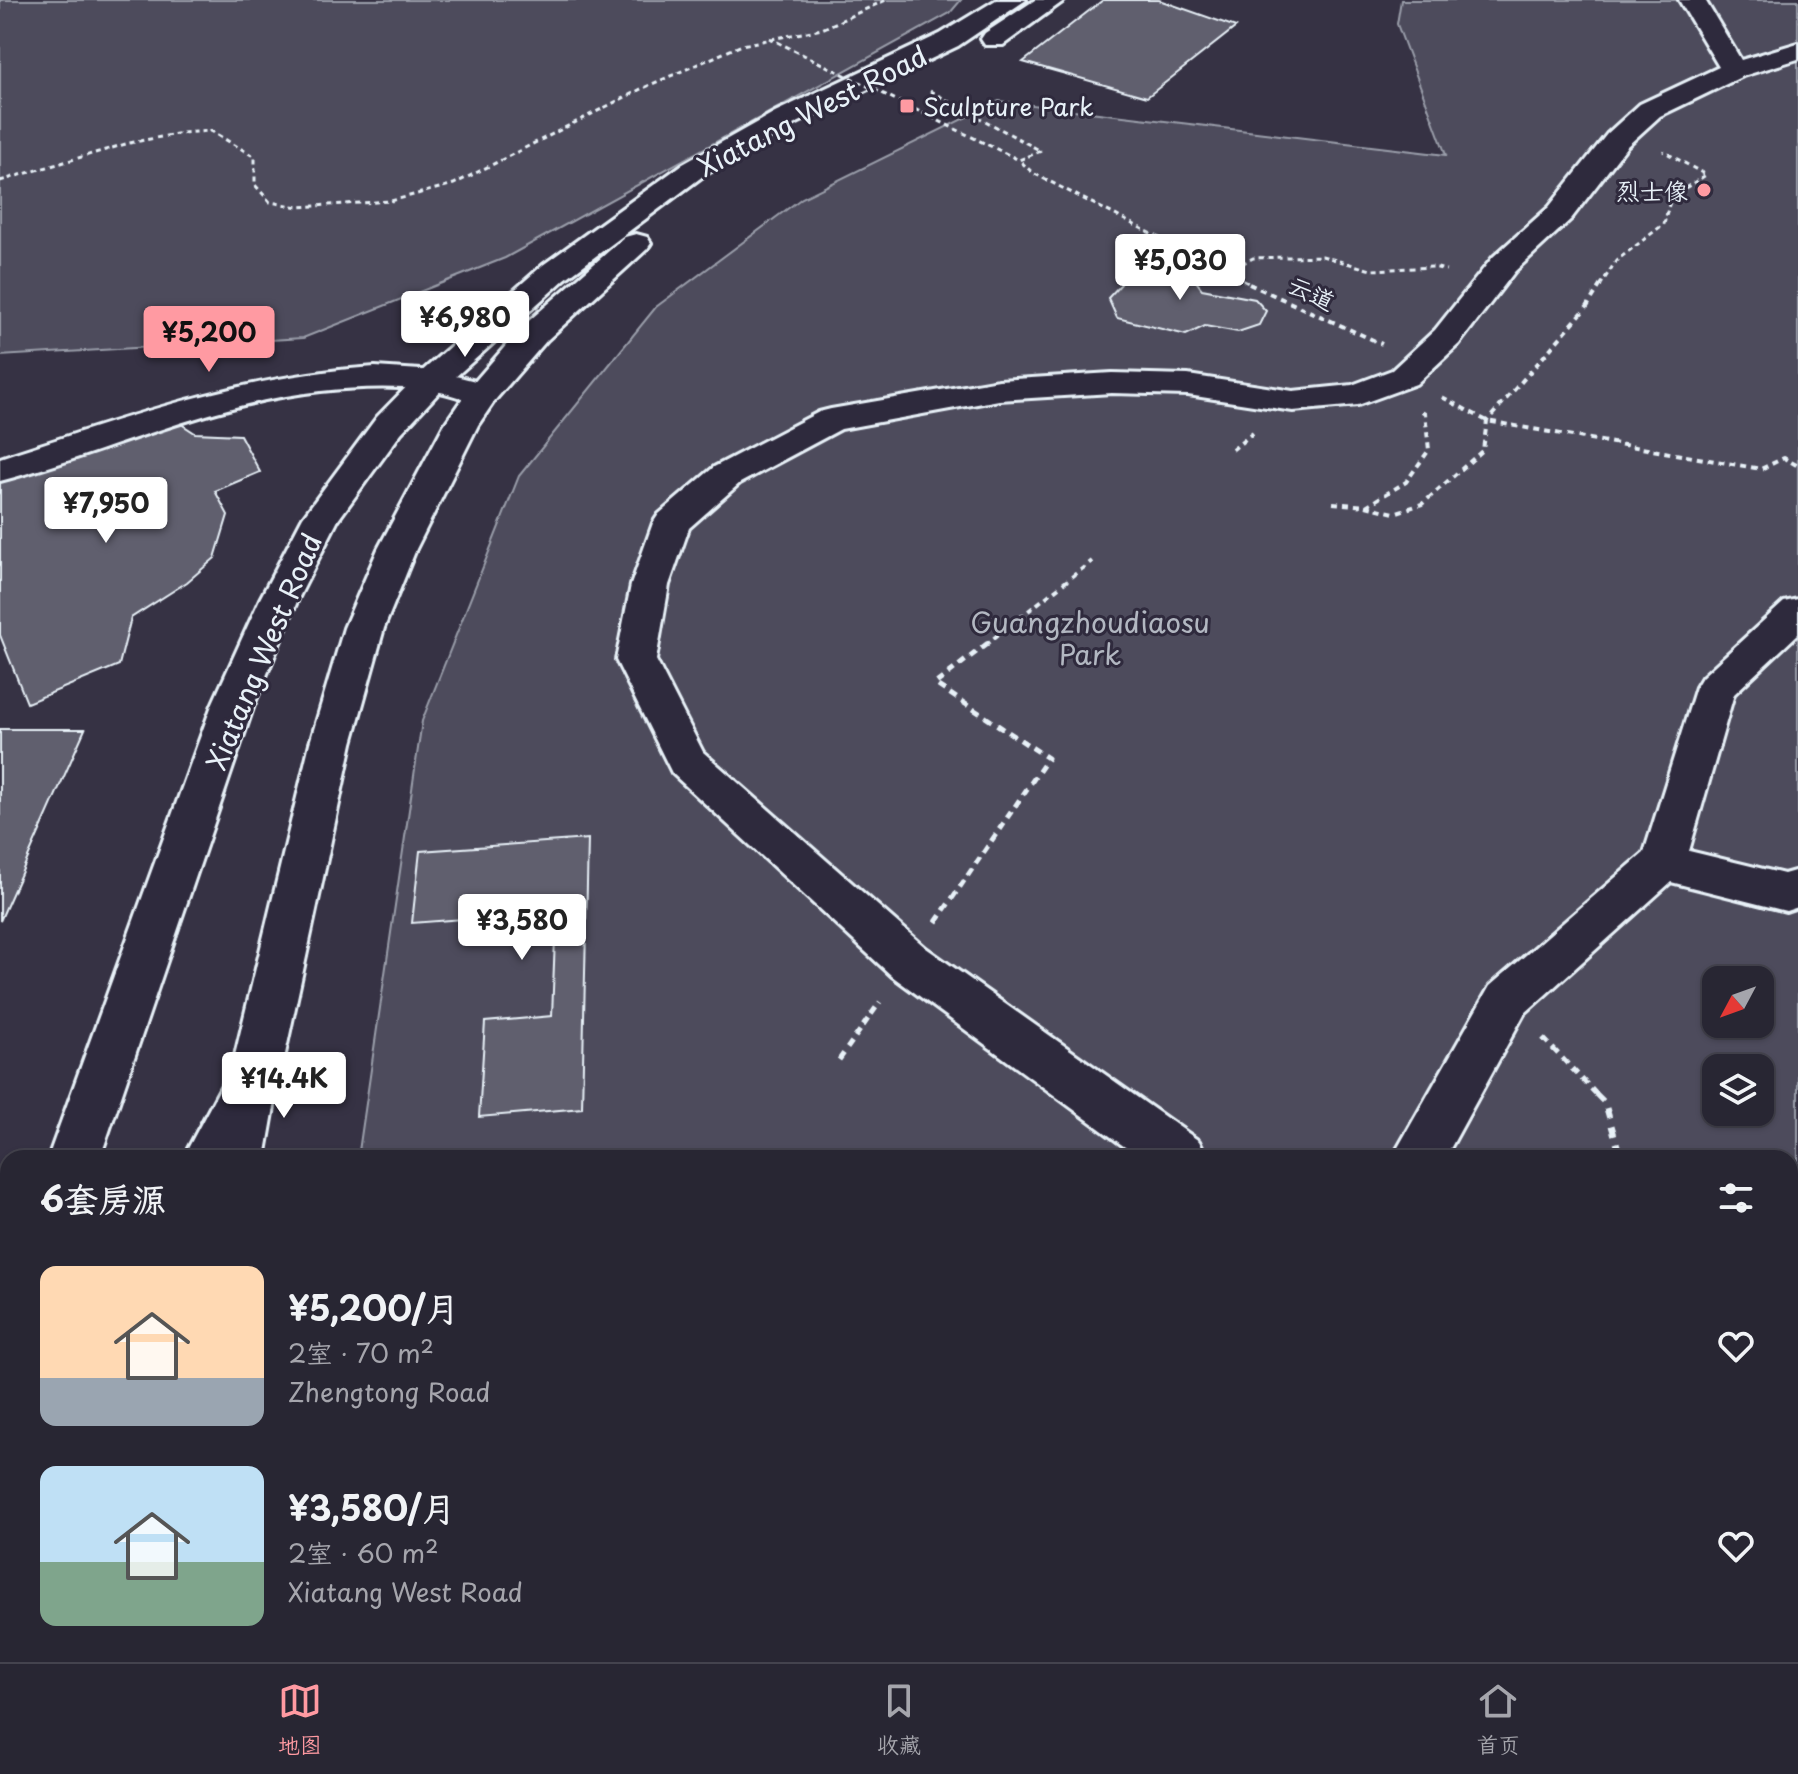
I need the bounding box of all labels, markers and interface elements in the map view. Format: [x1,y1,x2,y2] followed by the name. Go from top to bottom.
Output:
[690,33,934,187] street label: Xiatang West Road
[923,88,1094,124] place label: Sculpture Park
[898,97,916,115] marker: Sculpture Park
[1616,172,1688,208] place label: 烈士像
[1695,181,1713,199] marker: 烈士像
[1115,234,1245,302] pin: ¥5,030
[1133,240,1227,279] text: ¥5,030
[1283,266,1341,318] street label: 云道
[400,291,530,359] pin: ¥6,980
[419,297,511,336] text: ¥6,980
[144,306,274,374] pin: ¥5,200
[162,312,256,351] text: ¥5,200
[41,477,171,545] pin: ¥7,950
[62,483,150,522] text: ¥7,950
[194,526,332,776] street label: Xiatang West Road
[970,600,1210,675] park label: Guangzhoudiaosu Park
[457,894,587,962] pin: ¥3,580
[476,900,568,939] text: ¥3,580
[1702,966,1774,1038] north arrow
[1702,966,1774,1126] map controls
[219,1052,349,1120] pin: ¥14.4K
[1702,1054,1774,1126] button: layers
[240,1058,328,1097] text: ¥14.4K
[40,1172,166,1224] text: 6套房源
[1714,1176,1758,1220] icon: filters
[288,1281,460,1333] text: ¥5,200/月
[104,1298,200,1394] icon: home
[1714,1324,1758,1368] icon: heart
[288,1333,434,1372] text: 2室 · 70 m²
[288,1372,491,1411] text: Zhengtong Road
[288,1481,456,1533] text: ¥3,580/月
[104,1498,200,1594] icon: home
[1714,1524,1758,1568] icon: heart
[288,1533,439,1572] text: 2室 · 60 m²
[288,1572,523,1611] text: Xiatang West Road
[278,1679,322,1760] tab: 地图
[877,1679,921,1760] tab: 收藏
[1476,1679,1520,1760] tab: 首页

